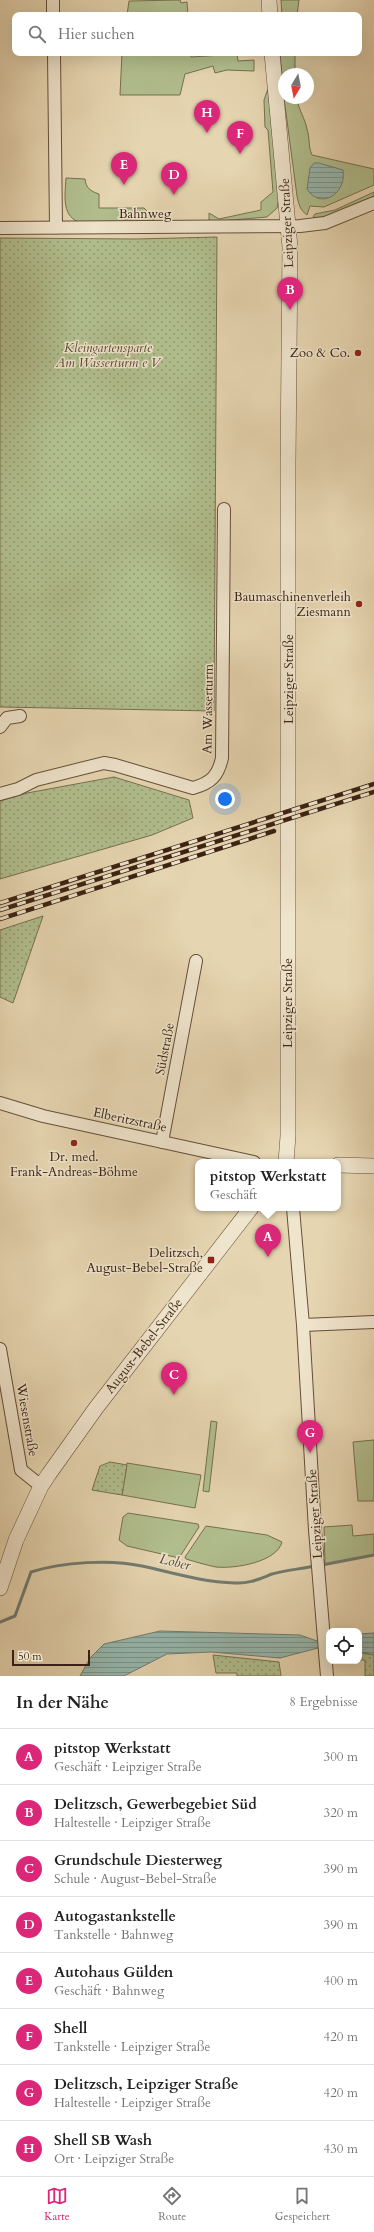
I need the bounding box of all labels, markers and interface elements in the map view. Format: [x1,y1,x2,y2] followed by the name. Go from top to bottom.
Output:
[12,12,362,56] search box
[26,23,48,45] icon: search
[58,24,135,44] text: Hier suchen
[278,68,314,104] north arrow
[194,100,220,133] pin: H
[227,121,253,154] pin: F
[111,152,137,185] pin: E
[161,162,187,195] pin: D
[276,178,298,268] street label: Leipziger Straße
[119,205,172,223] street label: Bahnweg
[277,277,303,310] pin: B
[55,339,162,372] park label: Kleingartensparte Am Wasserturm e V
[290,344,350,362] place label: Zoo & Co.
[353,348,363,358] marker: Zoo & Co.
[234,588,352,621] place label: Baumaschinenverleih Ziesmann
[354,599,364,609] marker: Baumaschinenverleih Ziesmann
[280,634,298,724] street label: Leipziger Straße
[198,664,218,754] street label: Am Wasserturm
[215,789,235,809] your location
[279,958,297,1048] street label: Leipziger Straße
[151,1021,179,1077] street label: Südstraße
[91,1103,169,1137] street label: Elberitzstraße
[69,1138,79,1148] marker: Dr. med. Frank-Andreas-Böhme
[10,1148,138,1181] place label: Dr. med. Frank-Andreas-Böhme
[195,1159,341,1211] popup
[210,1166,326,1186] text: pitstop Werkstatt
[210,1186,257,1204] text: Geschäft
[255,1224,281,1257] pin: A
[87,1244,203,1277] place label: Delitzsch, August-Bebel-Straße
[206,1255,216,1265] marker: Delitzsch, August-Bebel-Straße
[101,1295,187,1397] street label: August-Bebel-Straße
[161,1362,187,1395] pin: C
[12,1381,42,1458] street label: Wiesenstraße
[297,1420,323,1453] pin: G
[303,1468,327,1559] street label: Leipziger Straße
[158,1549,193,1575] water label: Lober
[326,1628,362,1664] map controls
[326,1628,362,1664] button: locate
[12,1648,90,1667] scale bar
[18,1649,42,1664] text: 50 m
[16,1691,109,1714] text: In der Nähe
[289,1693,358,1711] text: 8 Ergebnisse
[54,1738,170,1758] text: pitstop Werkstatt
[24,1748,34,1766] text: A
[324,1748,358,1766] text: 300 m
[54,1758,202,1776] text: Geschäft · Leipziger Straße
[54,1794,257,1814] text: Delitzsch, Gewerbegebiet Süd
[24,1804,34,1822] text: B
[324,1804,358,1822] text: 320 m
[54,1814,211,1832] text: Haltestelle · Leipziger Straße
[54,1850,222,1870] text: Grundschule Diesterweg
[24,1860,34,1878] text: C
[324,1860,358,1878] text: 390 m
[54,1870,217,1888] text: Schule · August-Bebel-Straße
[54,1906,176,1926] text: Autogastankstelle
[23,1916,35,1934] text: D
[324,1916,358,1934] text: 390 m
[54,1926,173,1944] text: Tankstelle · Bahnweg
[54,1962,173,1982] text: Autohaus Gülden
[25,1972,33,1990] text: E
[324,1972,358,1990] text: 400 m
[54,1982,164,2000] text: Geschäft · Bahnweg
[54,2018,87,2038] text: Shell
[25,2028,33,2046] text: F
[324,2028,358,2046] text: 420 m
[54,2038,211,2056] text: Tankstelle · Leipziger Straße
[54,2074,239,2094] text: Delitzsch, Leipziger Straße
[24,2084,34,2102] text: G
[324,2084,358,2102] text: 420 m
[54,2094,211,2112] text: Haltestelle · Leipziger Straße
[54,2130,152,2150] text: Shell SB Wash
[23,2140,35,2158] text: H
[324,2140,358,2158] text: 430 m
[54,2150,174,2168] text: Ort · Leipziger Straße
[44,2185,70,2224] tab: Karte
[158,2185,186,2224] tab: Route
[275,2185,330,2224] tab: Gespeichert

